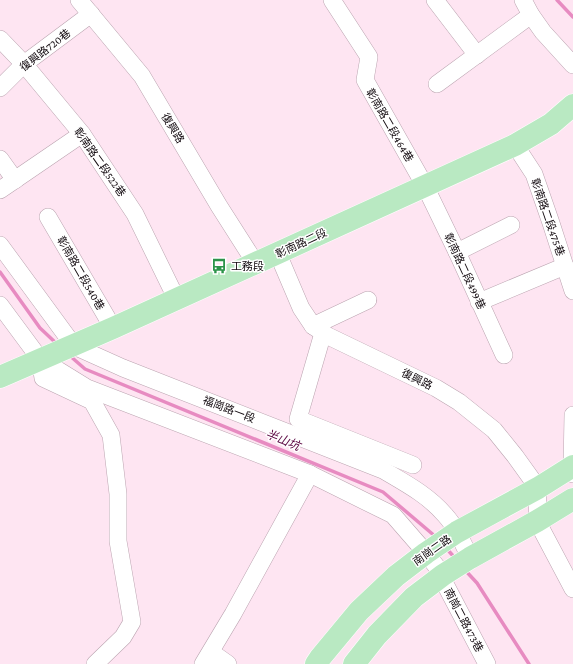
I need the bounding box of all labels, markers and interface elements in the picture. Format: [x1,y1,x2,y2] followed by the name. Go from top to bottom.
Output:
[17,27,73,73] street label: 復興路720巷
[364,86,416,164] street label: 彰南路二段464巷
[159,111,187,145] street label: 復興路
[72,125,128,199] street label: 彰南路二段522巷
[529,177,567,257] street label: 彰南路二段475巷
[274,226,328,260] street label: 彰南路二段
[442,231,488,311] street label: 彰南路二段499巷
[55,234,107,312] street label: 彰南路二段540巷
[210,257,228,275] bus stop icon: 工務段
[231,260,264,272] place label: 工務段
[400,366,434,392] street label: 復興路
[201,394,257,424] street label: 福崗路一段
[264,427,304,454] water label: 半山坑
[411,532,453,568] street label: 南崗二路
[442,586,486,654] street label: 南崗二路473巷

